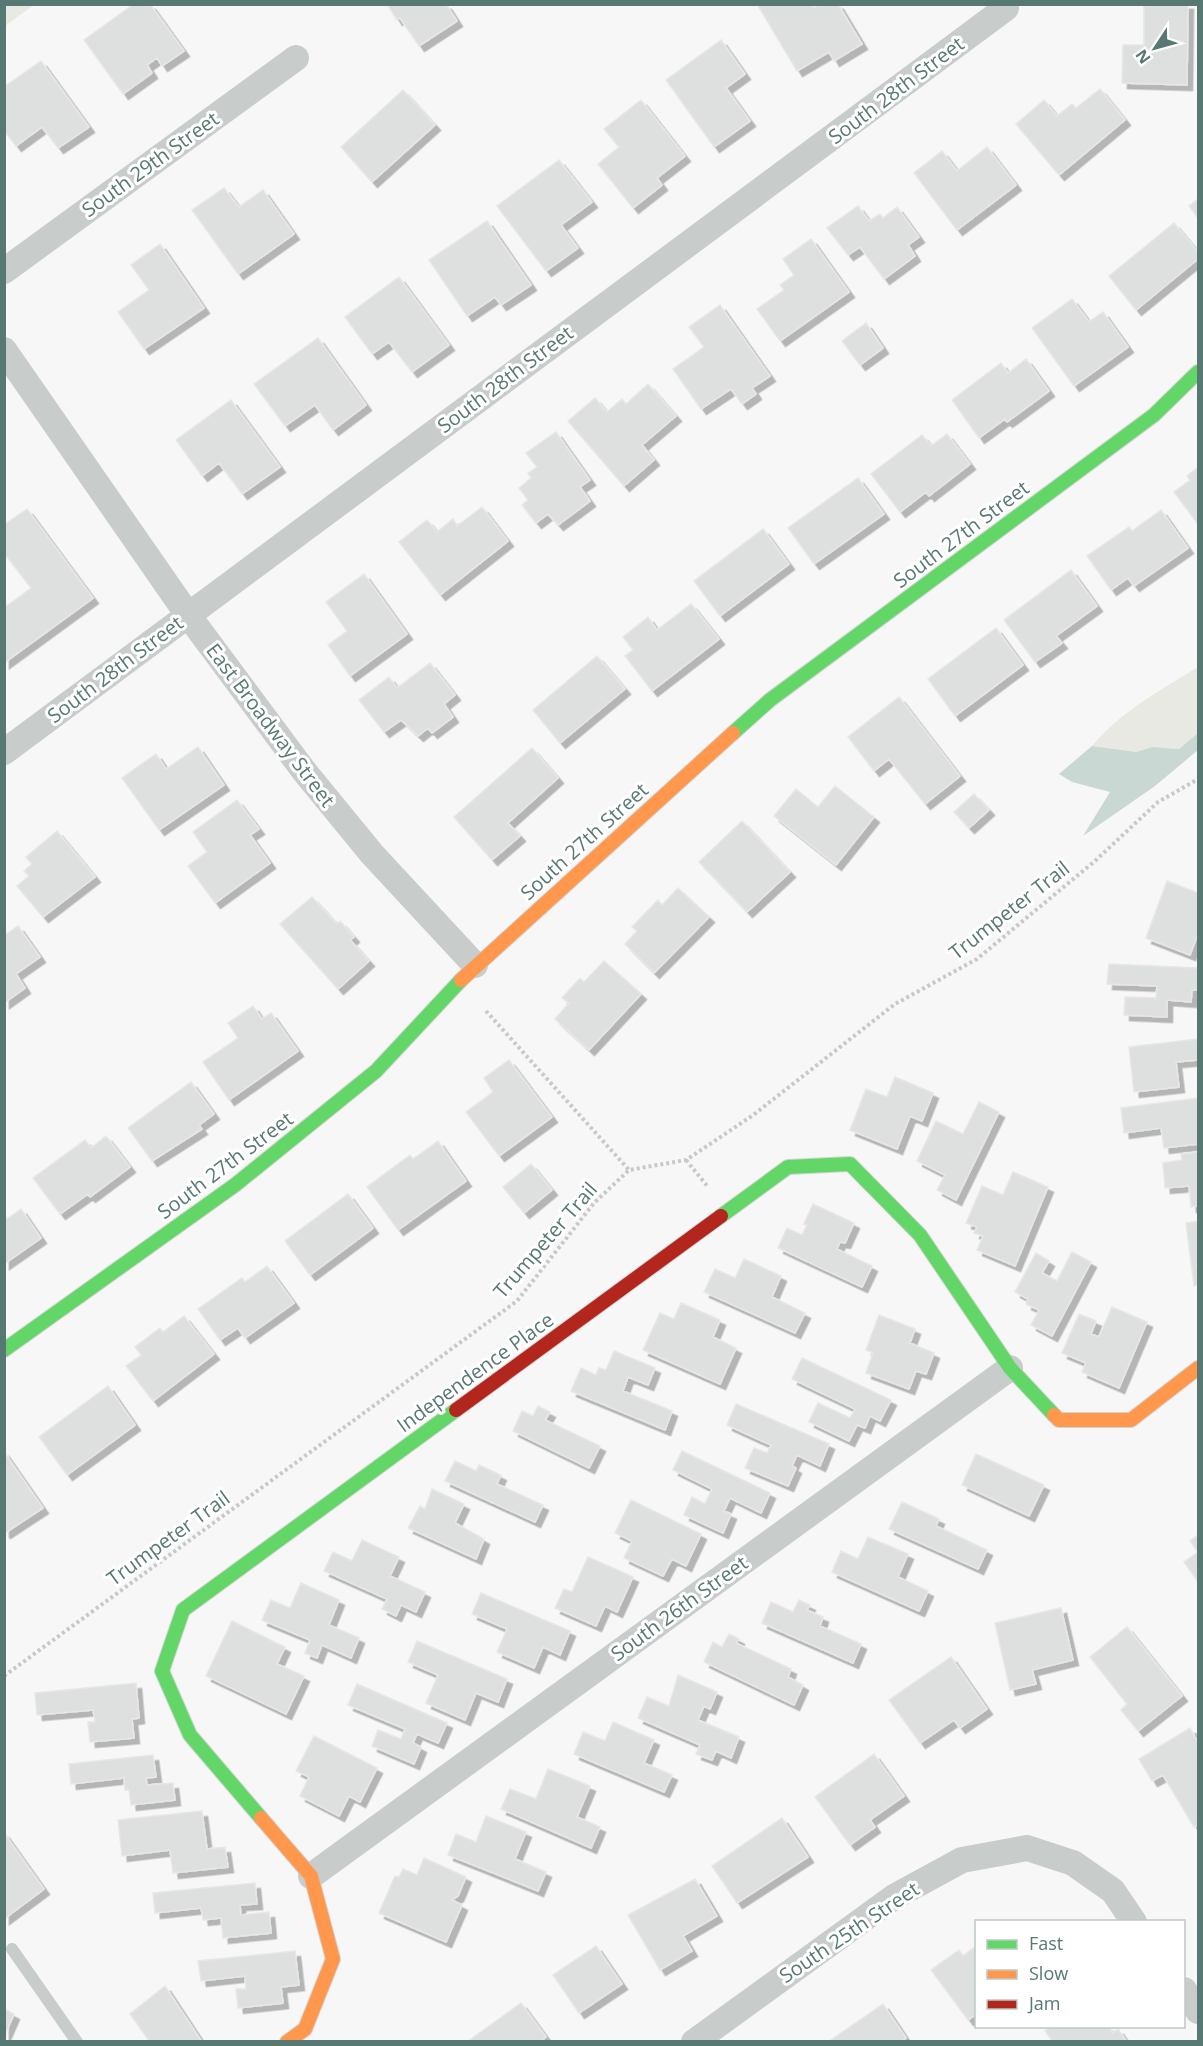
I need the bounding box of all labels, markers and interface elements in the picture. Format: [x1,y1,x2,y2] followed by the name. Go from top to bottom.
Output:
[1125,18,1185,78] north arrow
[823,30,969,150] street label: South 28th Street
[1130,45,1156,69] text: N
[76,105,224,223] street label: South 29th Street
[432,319,578,439] street label: South 28th Street
[888,474,1034,594] street label: South 27th Street
[42,609,188,729] street label: South 28th Street
[201,638,341,812] street label: East Broadway Street
[514,776,654,906] street label: South 27th Street
[943,855,1075,965] street label: Trumpeter Trail
[152,1105,298,1225] street label: South 27th Street
[487,1176,603,1304] street label: Trumpeter Trail
[391,1306,559,1438] street label: Independence Place
[101,1484,235,1592] street label: Trumpeter Trail
[605,1549,753,1667] street label: South 26th Street
[774,1875,924,1989] street label: South 25th Street
[975,1920,1185,2028] legend
[1029,1931,1063,1955] text: Fast
[1029,1961,1068,1985] text: Slow
[1027,1991,1061,2015] text: Jam

